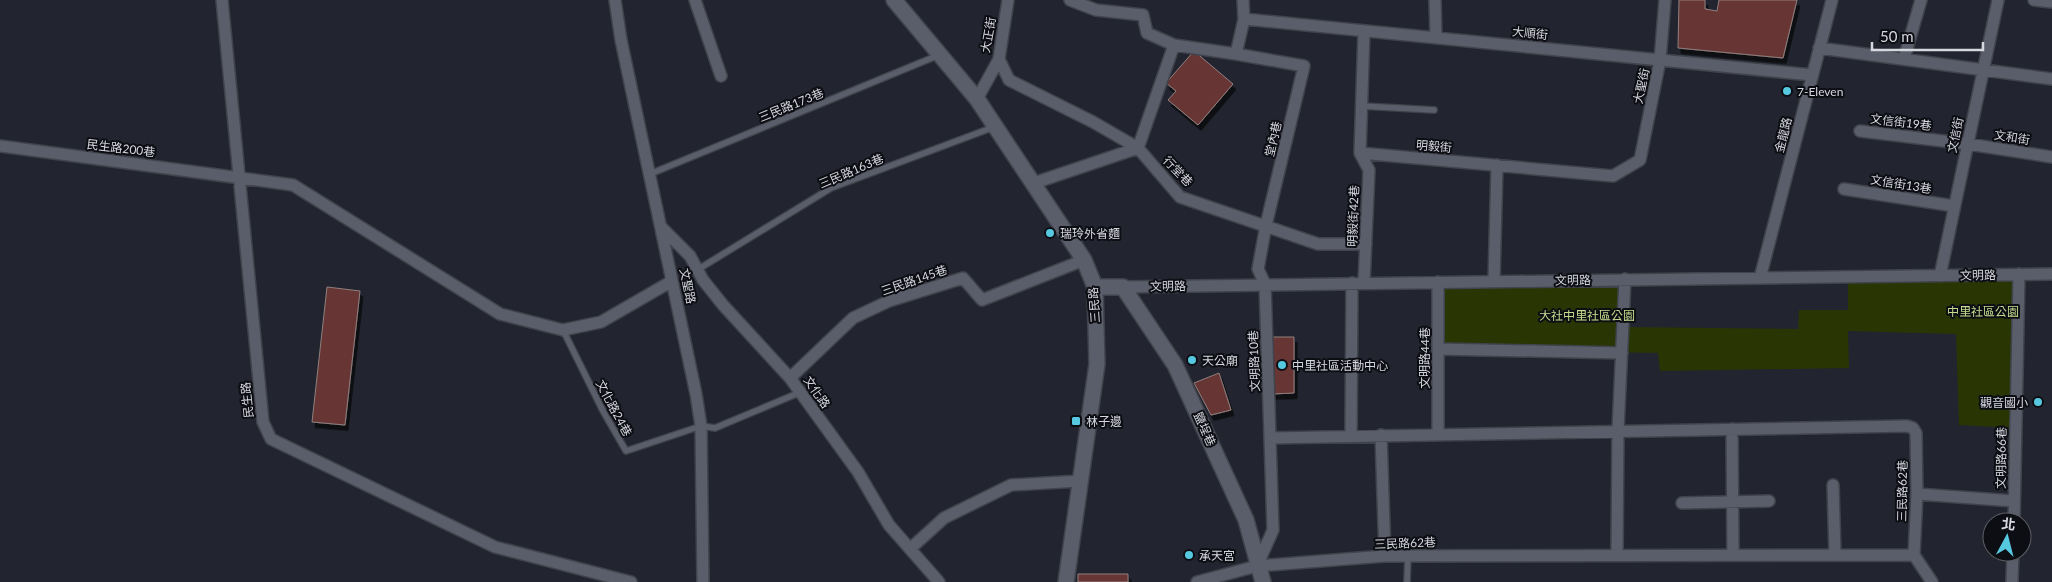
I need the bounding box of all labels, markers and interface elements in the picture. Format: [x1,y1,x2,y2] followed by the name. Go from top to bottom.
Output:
[977,16,999,54] street label: 大正街
[1872,20,1983,52] scale bar
[1511,24,1549,42] street label: 大順街
[1880,27,1914,45] text: 50 m
[1630,67,1652,105] street label: 大聖街
[1797,84,1843,99] place label: 7-Eleven
[756,85,826,125] street label: 三民路173巷
[1781,85,1793,97] marker: 7-Eleven
[1869,111,1933,133] street label: 文信街19巷
[1771,116,1795,154] street label: 金龍路
[1944,116,1966,154] street label: 文信街
[1262,120,1284,158] street label: 堂內巷
[1993,127,2031,147] street label: 文和街
[86,136,156,160] street label: 民生路200巷
[1415,137,1453,155] street label: 明毅街
[816,151,886,191] street label: 三民路163巷
[1160,153,1196,189] street label: 行堂巷
[1869,172,1933,196] street label: 文信街13巷
[1344,185,1362,247] street label: 明毅街42巷
[1060,226,1120,241] place label: 瑞玲外省麵
[1044,227,1056,239] marker: 瑞玲外省麵
[879,262,949,298] street label: 三民路145巷
[677,267,699,305] street label: 文聖路
[1960,267,1996,283] street label: 文明路
[1555,272,1591,288] street label: 文明路
[1150,278,1186,294] street label: 文明路
[1085,287,1103,323] street label: 三民路
[1947,304,2019,319] park label: 中里社區公園
[1539,308,1635,323] park label: 大社中里社區公園
[1417,327,1432,389] street label: 文明路44巷
[1245,330,1263,392] street label: 文明路10巷
[1202,353,1238,368] place label: 天公廟
[1186,354,1198,366] marker: 天公廟
[1292,358,1388,373] place label: 中里社區活動中心
[1276,359,1288,371] marker: 中里社區活動中心
[801,373,833,411] street label: 文化路
[593,377,635,439] street label: 文化路24巷
[238,381,256,419] street label: 民生路
[1980,395,2028,410] place label: 觀音國小
[2032,396,2044,408] marker: 觀音國小
[1191,409,1219,449] street label: 鹽埕巷
[1086,414,1122,429] place label: 林子邊
[1070,415,1082,427] marker: 林子邊
[1993,427,2009,489] street label: 文明路66巷
[1894,460,1910,522] street label: 三民路62巷
[1982,512,2032,562] north arrow
[2001,514,2017,533] text: 北
[1374,534,1436,552] street label: 三民路62巷
[1199,548,1235,563] place label: 承天宮
[1183,549,1195,561] marker: 承天宮

